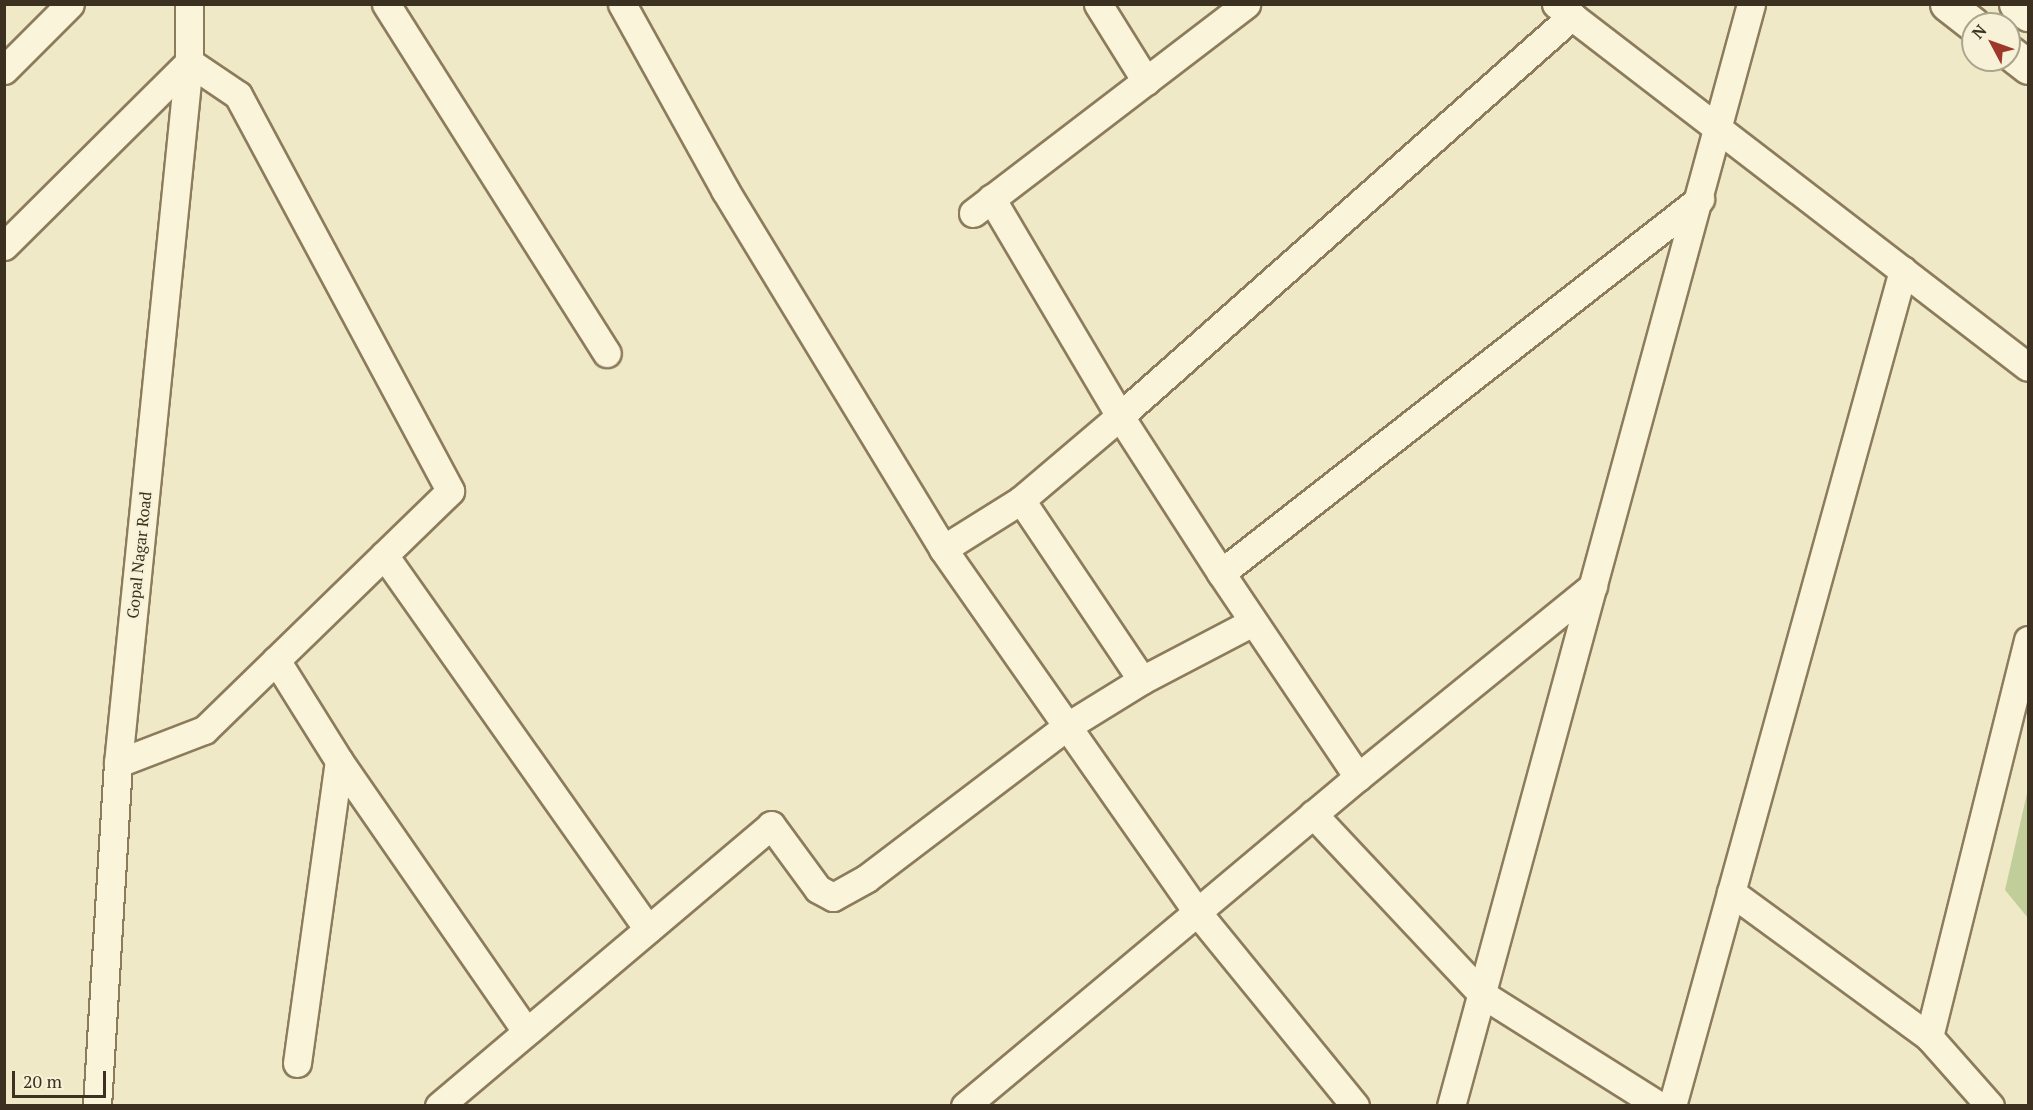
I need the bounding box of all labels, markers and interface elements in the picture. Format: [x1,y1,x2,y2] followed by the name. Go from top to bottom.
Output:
[1961,12,2021,72] north arrow
[1967,20,1991,43] text: N
[123,490,155,620] street label: Gopal Nagar Road
[15,1059,110,1097] scale bar
[23,1069,62,1093] text: 20 m

